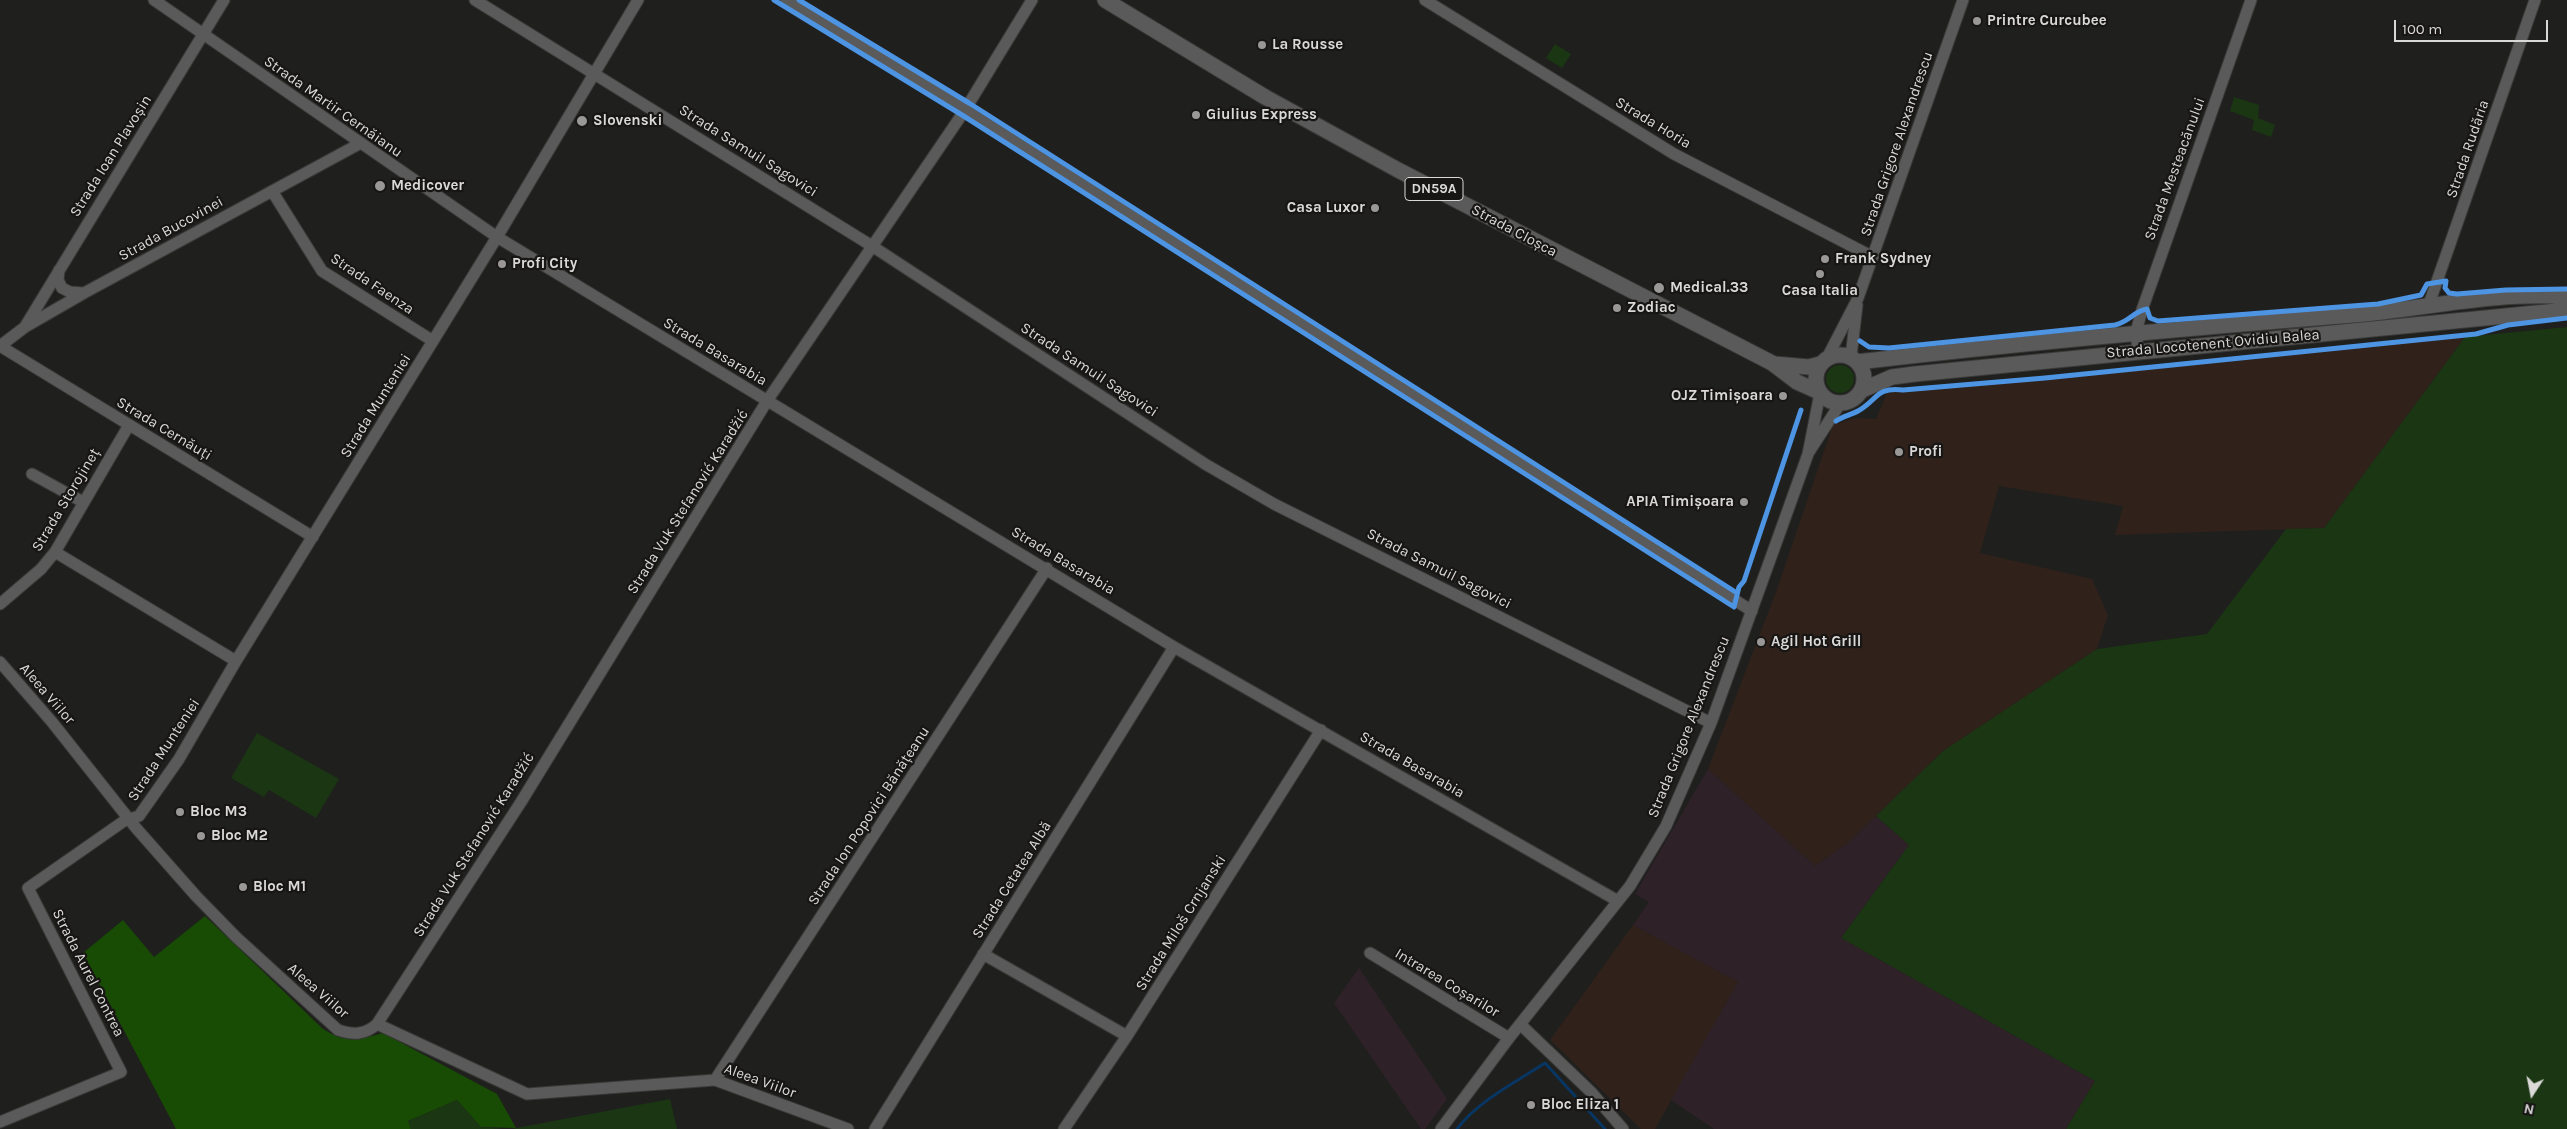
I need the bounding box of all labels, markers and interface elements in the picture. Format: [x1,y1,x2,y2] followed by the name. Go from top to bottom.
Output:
[2397,10,2551,42] scale bar
[1987,12,2107,30] place label: Printre Curcubee
[1971,15,1983,27] marker: Printre Curcubee
[2402,20,2442,38] text: 100 m
[1272,36,1343,54] place label: La Rousse
[1256,39,1268,51] marker: La Rousse
[1857,49,1937,239] street label: Strada Grigore Alexandrescu
[260,52,406,162] street label: Strada Martir Cernăianu
[66,92,156,220] street label: Strada Ioan Plavoșin
[1612,93,1694,153] street label: Strada Horia
[2141,95,2209,243] street label: Strada Mesteacănului
[2443,98,2493,200] street label: Strada Rudăria
[675,101,821,201] street label: Strada Samuil Sagovici
[1206,106,1317,124] place label: Giulius Express
[1190,109,1202,121] marker: Giulius Express
[593,112,662,130] place label: Slovenski
[575,114,589,128] marker: Slovenski
[391,177,464,195] place label: Medicover
[1405,178,1463,200] road number: DN59A
[373,179,387,193] marker: Medicover
[116,193,226,265] street label: Strada Bucovinei
[1287,199,1365,217] place label: Casa Luxor
[1468,201,1560,261] street label: Strada Cloșca
[1369,202,1381,214] marker: Casa Luxor
[327,249,417,319] street label: Strada Faenza
[1835,250,1931,268] place label: Frank Sydney
[1819,253,1831,265] marker: Frank Sydney
[512,255,577,273] place label: Profi City
[496,258,508,270] marker: Profi City
[1814,268,1826,280] marker: Casa Italia
[1670,279,1748,297] place label: Medical.33
[1652,281,1666,295] marker: Medical.33
[1782,282,1858,300] place label: Casa Italia
[1627,299,1676,317] place label: Zodiac
[1611,302,1623,314] marker: Zodiac
[660,314,770,390] street label: Strada Basarabia
[1017,319,1161,421] street label: Strada Samuil Sagovici
[2106,326,2320,362] street label: Strada Locotenent Ovidiu Balea
[337,351,415,461] street label: Strada Munteniei
[1671,387,1773,405] place label: OJZ Timișoara
[1777,390,1789,402] marker: OJZ Timișoara
[113,393,215,465] street label: Strada Cernăuți
[624,406,752,598] street label: Strada Vuk Stefanović Karadžić
[1909,443,1943,461] place label: Profi
[28,445,104,555] street label: Strada Storojineț
[1893,446,1905,458] marker: Profi
[1626,493,1734,511] place label: APIA Timișoara
[1738,496,1750,508] marker: APIA Timișoara
[1008,523,1118,599] street label: Strada Basarabia
[1364,525,1514,613] street label: Strada Samuil Sagovici
[1771,633,1861,651] place label: Agil Hot Grill
[1644,634,1734,820] street label: Strada Grigore Alexandrescu
[1755,636,1767,648] marker: Agil Hot Grill
[16,660,78,728] street label: Aleea Viilor
[124,695,204,805] street label: Strada Munteniei
[804,723,934,909] street label: Strada Ion Popovici Bănățeanu
[1356,728,1468,802] street label: Strada Basarabia
[410,749,538,941] street label: Strada Vuk Stefanović Karadžić
[190,803,247,821] place label: Bloc M3
[174,806,186,818] marker: Bloc M3
[969,818,1055,942] street label: Strada Cetatea Albă
[211,827,268,845] place label: Bloc M2
[195,830,207,842] marker: Bloc M2
[1132,852,1230,994] street label: Strada Miloš Crnjanski
[253,878,306,896] place label: Bloc M1
[237,881,249,893] marker: Bloc M1
[48,906,128,1040] street label: Strada Aurel Contrea
[1391,945,1503,1021] street label: Intrarea Coșarilor
[284,960,352,1022] street label: Aleea Viilor
[722,1060,798,1102] street label: Aleea Viilor
[2507,1069,2557,1119] north arrow
[1541,1096,1619,1114] place label: Bloc Eliza 1
[1525,1099,1537,1111] marker: Bloc Eliza 1
[2522,1100,2536,1119] text: N

